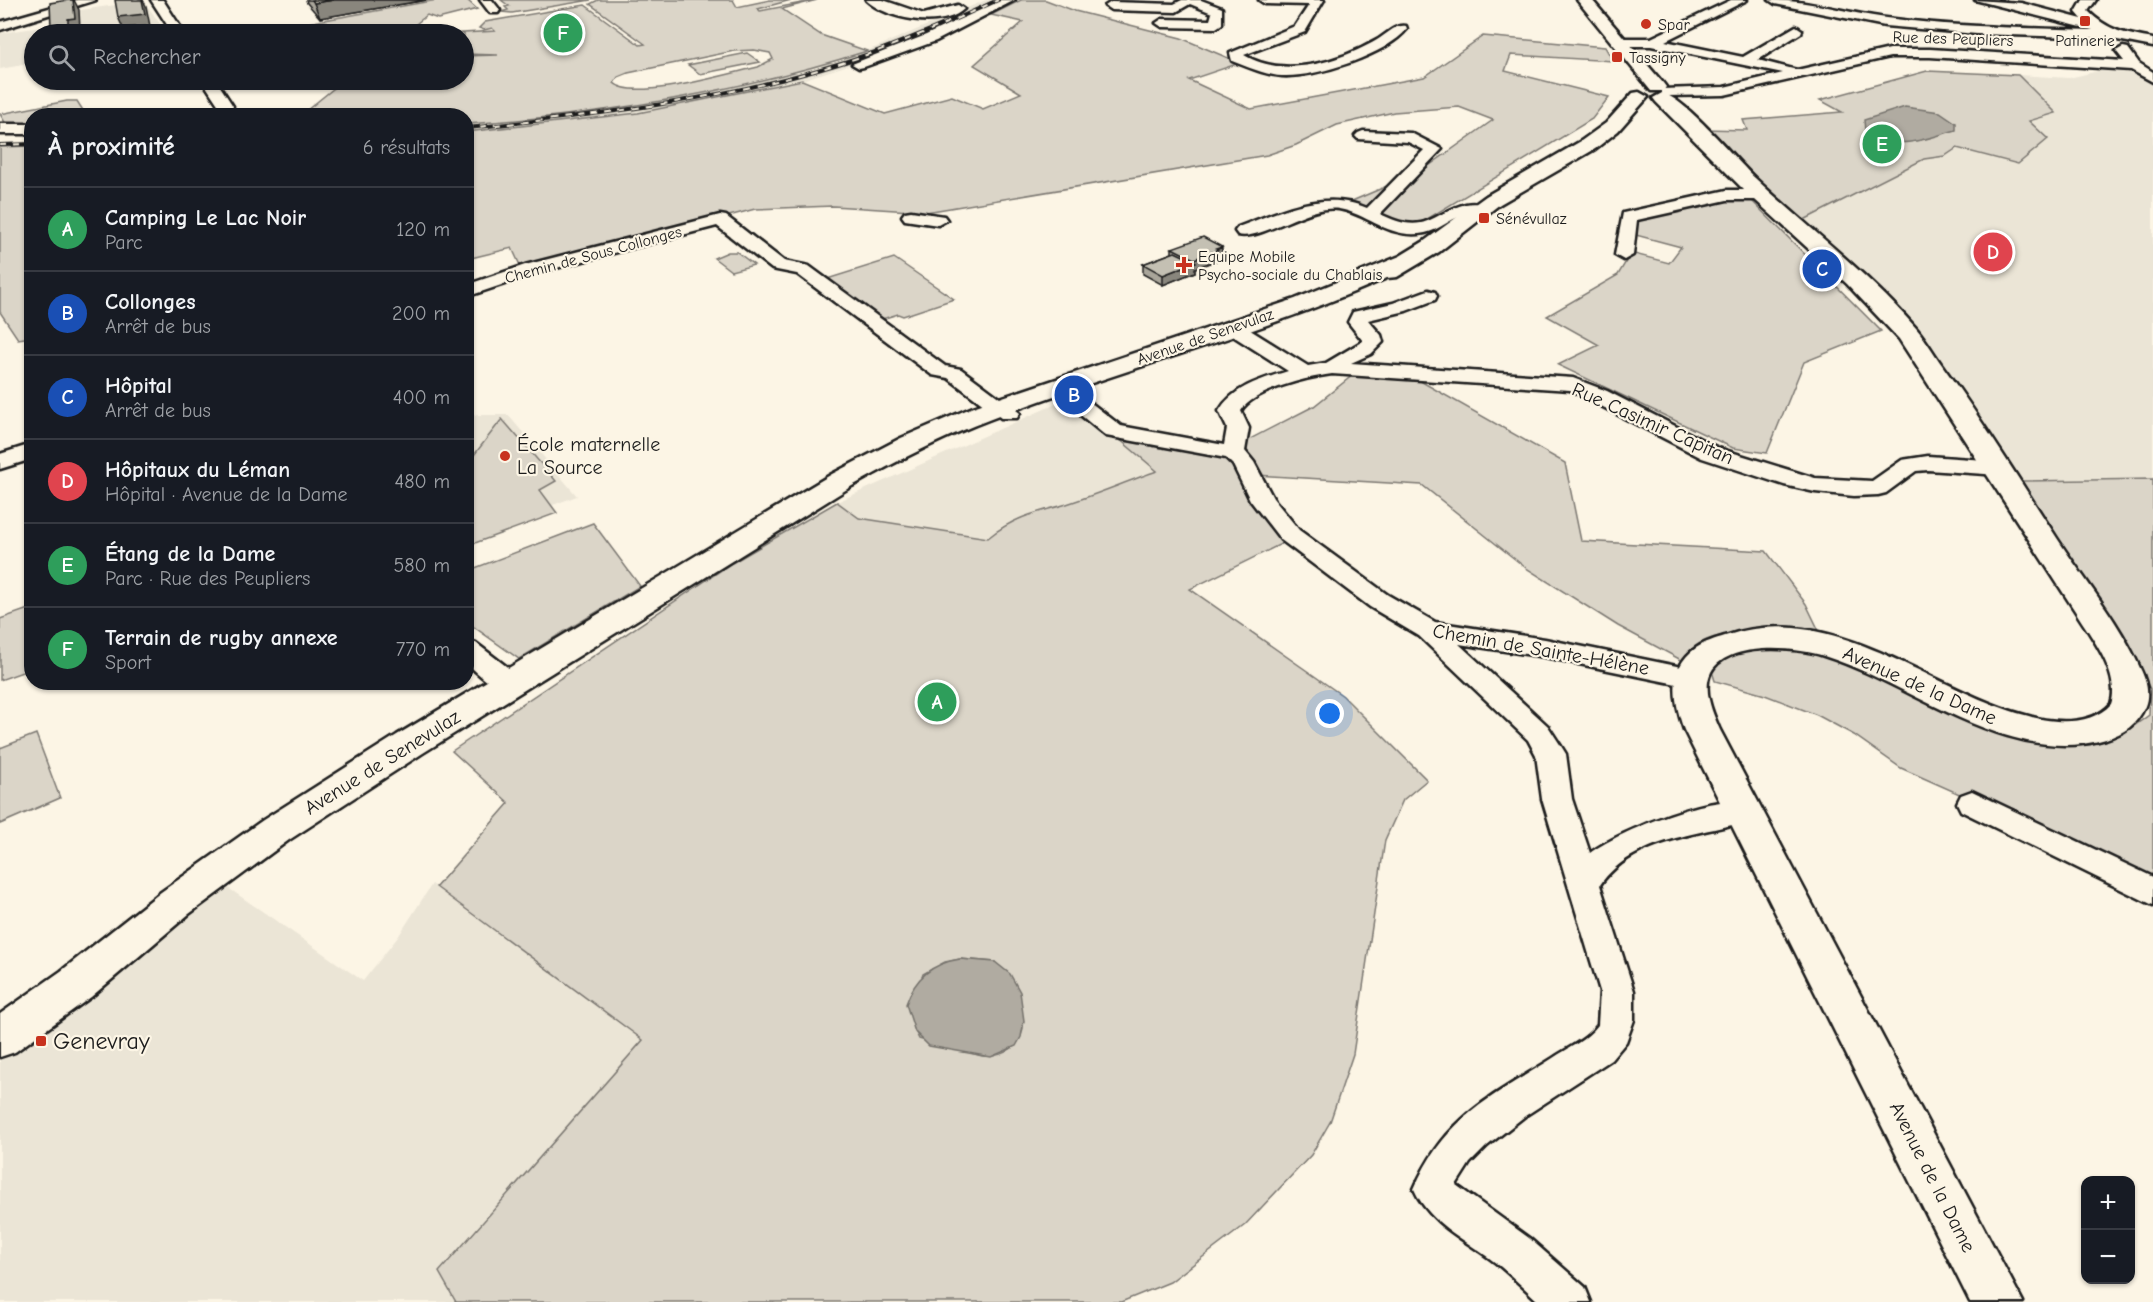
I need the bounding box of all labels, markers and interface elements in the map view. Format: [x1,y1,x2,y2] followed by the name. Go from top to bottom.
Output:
[544,10,582,56] pin: F
[2078,14,2092,28] marker: Patinerie
[1658,16,1691,34] place label: Spar
[1639,17,1653,31] marker: Spar
[24,24,474,90] search box
[1892,28,2014,50] street label: Rue des Peupliers
[2055,32,2115,50] place label: Patinerie
[45,41,78,74] icon: search
[93,44,201,70] text: Rechercher
[1629,49,1686,67] place label: Tassigny
[1610,50,1624,64] marker: Tassigny
[1862,122,1902,166] pin: E
[48,132,175,162] text: À proximité
[363,136,450,159] text: 6 résultats
[105,205,306,231] text: Camping Le Lac Noir
[1496,210,1567,228] place label: Sénévullaz
[1477,211,1491,225] marker: Sénévullaz
[62,218,73,241] text: A
[396,218,450,241] text: 120 m
[503,223,684,287] street label: Chemin de Sous Collonges
[1974,230,2012,274] pin: D
[105,231,143,254] text: Parc
[1802,246,1842,292] pin: C
[1198,248,1383,284] place label: Equipe Mobile Psycho-sociale du Chablais
[1175,256,1193,274] marker: Equipe Mobile Psycho-sociale du Chablais
[105,289,196,315] text: Collonges
[61,302,74,325] text: B
[392,302,450,325] text: 200 m
[1135,305,1276,369] street label: Avenue de Senevulaz
[105,315,211,338] text: Arrêt de bus
[1054,372,1094,418] pin: B
[105,373,172,399] text: Hôpital
[1569,378,1737,469] street label: Rue Casimir Capitan
[61,386,74,409] text: C
[393,386,450,409] text: 400 m
[105,399,211,422] text: Arrêt de bus
[517,433,660,479] place label: École maternelle La Source
[498,449,512,463] marker: École maternelle La Source
[105,457,290,483] text: Hôpitaux du Léman
[61,470,74,493] text: D
[395,470,450,493] text: 480 m
[105,483,348,506] text: Hôpital · Avenue de la Dame
[105,541,275,567] text: Étang de la Dame
[62,554,73,577] text: E
[393,554,450,577] text: 580 m
[105,567,310,590] text: Parc · Rue des Peupliers
[1431,619,1651,680] street label: Chemin de Sainte-Hélène
[105,625,338,651] text: Terrain de rugby annexe
[62,638,73,661] text: F
[396,638,450,661] text: 770 m
[1839,641,2000,730] street label: Avenue de la Dame
[105,651,151,674] text: Sport
[918,680,956,724] pin: A
[1315,699,1344,728] your location
[300,705,465,820] street label: Avenue de Senevulaz
[53,1027,150,1055] place label: Genevray
[34,1034,48,1048] marker: Genevray
[1885,1098,1980,1256] street label: Avenue de la Dame
[2081,1176,2135,1284] map controls
[2081,1176,2135,1230] button: +
[2081,1230,2135,1284] button: −

